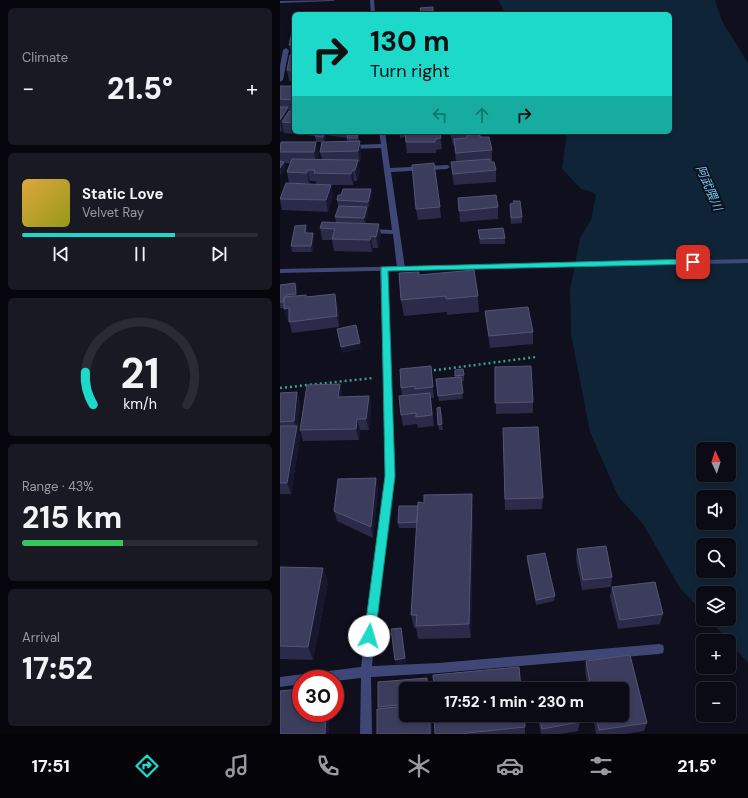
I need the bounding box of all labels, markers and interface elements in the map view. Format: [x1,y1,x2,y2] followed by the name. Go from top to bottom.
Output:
[370,23,450,60] text: 130 m
[304,28,356,80] icon: right
[22,49,68,66] text: Climate
[370,59,450,83] text: Turn right
[107,69,173,108] text: 21.5°
[22,74,34,103] text: −
[246,74,258,103] text: +
[429,104,451,126] icon: left
[471,104,493,126] icon: ahead
[513,104,535,126] icon: right
[692,163,727,215] water label: 阿武隈川
[82,184,163,204] text: Static Love
[82,204,144,221] text: Velvet Ray
[50,243,72,265] icon: previous
[129,243,151,265] icon: pause
[208,243,230,265] icon: next
[676,245,710,279] pin
[682,251,704,273] icon: arrive
[120,347,160,401] text: 21
[123,395,157,413] text: km/h
[696,442,736,482] north arrow
[696,442,736,722] map controls
[22,478,94,495] text: Range · 43%
[696,490,736,530] button: sound
[22,498,122,537] text: 215 km
[696,538,736,578] button: search
[696,586,736,626] button: layers
[348,615,390,657] position arrow
[22,629,60,646] text: Arrival
[696,634,736,674] button: +
[22,649,93,688] text: 17:52
[292,670,344,722] speed limit sign: 30
[696,682,736,722] button: −
[444,692,584,712] text: 17:52 · 1 min · 230 m
[133,752,161,780] icon: directions
[223,752,251,780] icon: music
[314,752,342,780] icon: phone
[405,752,433,780] icon: climate
[496,752,524,780] icon: car
[587,752,615,780] icon: filters
[31,754,70,778] text: 17:51
[677,754,717,778] text: 21.5°

